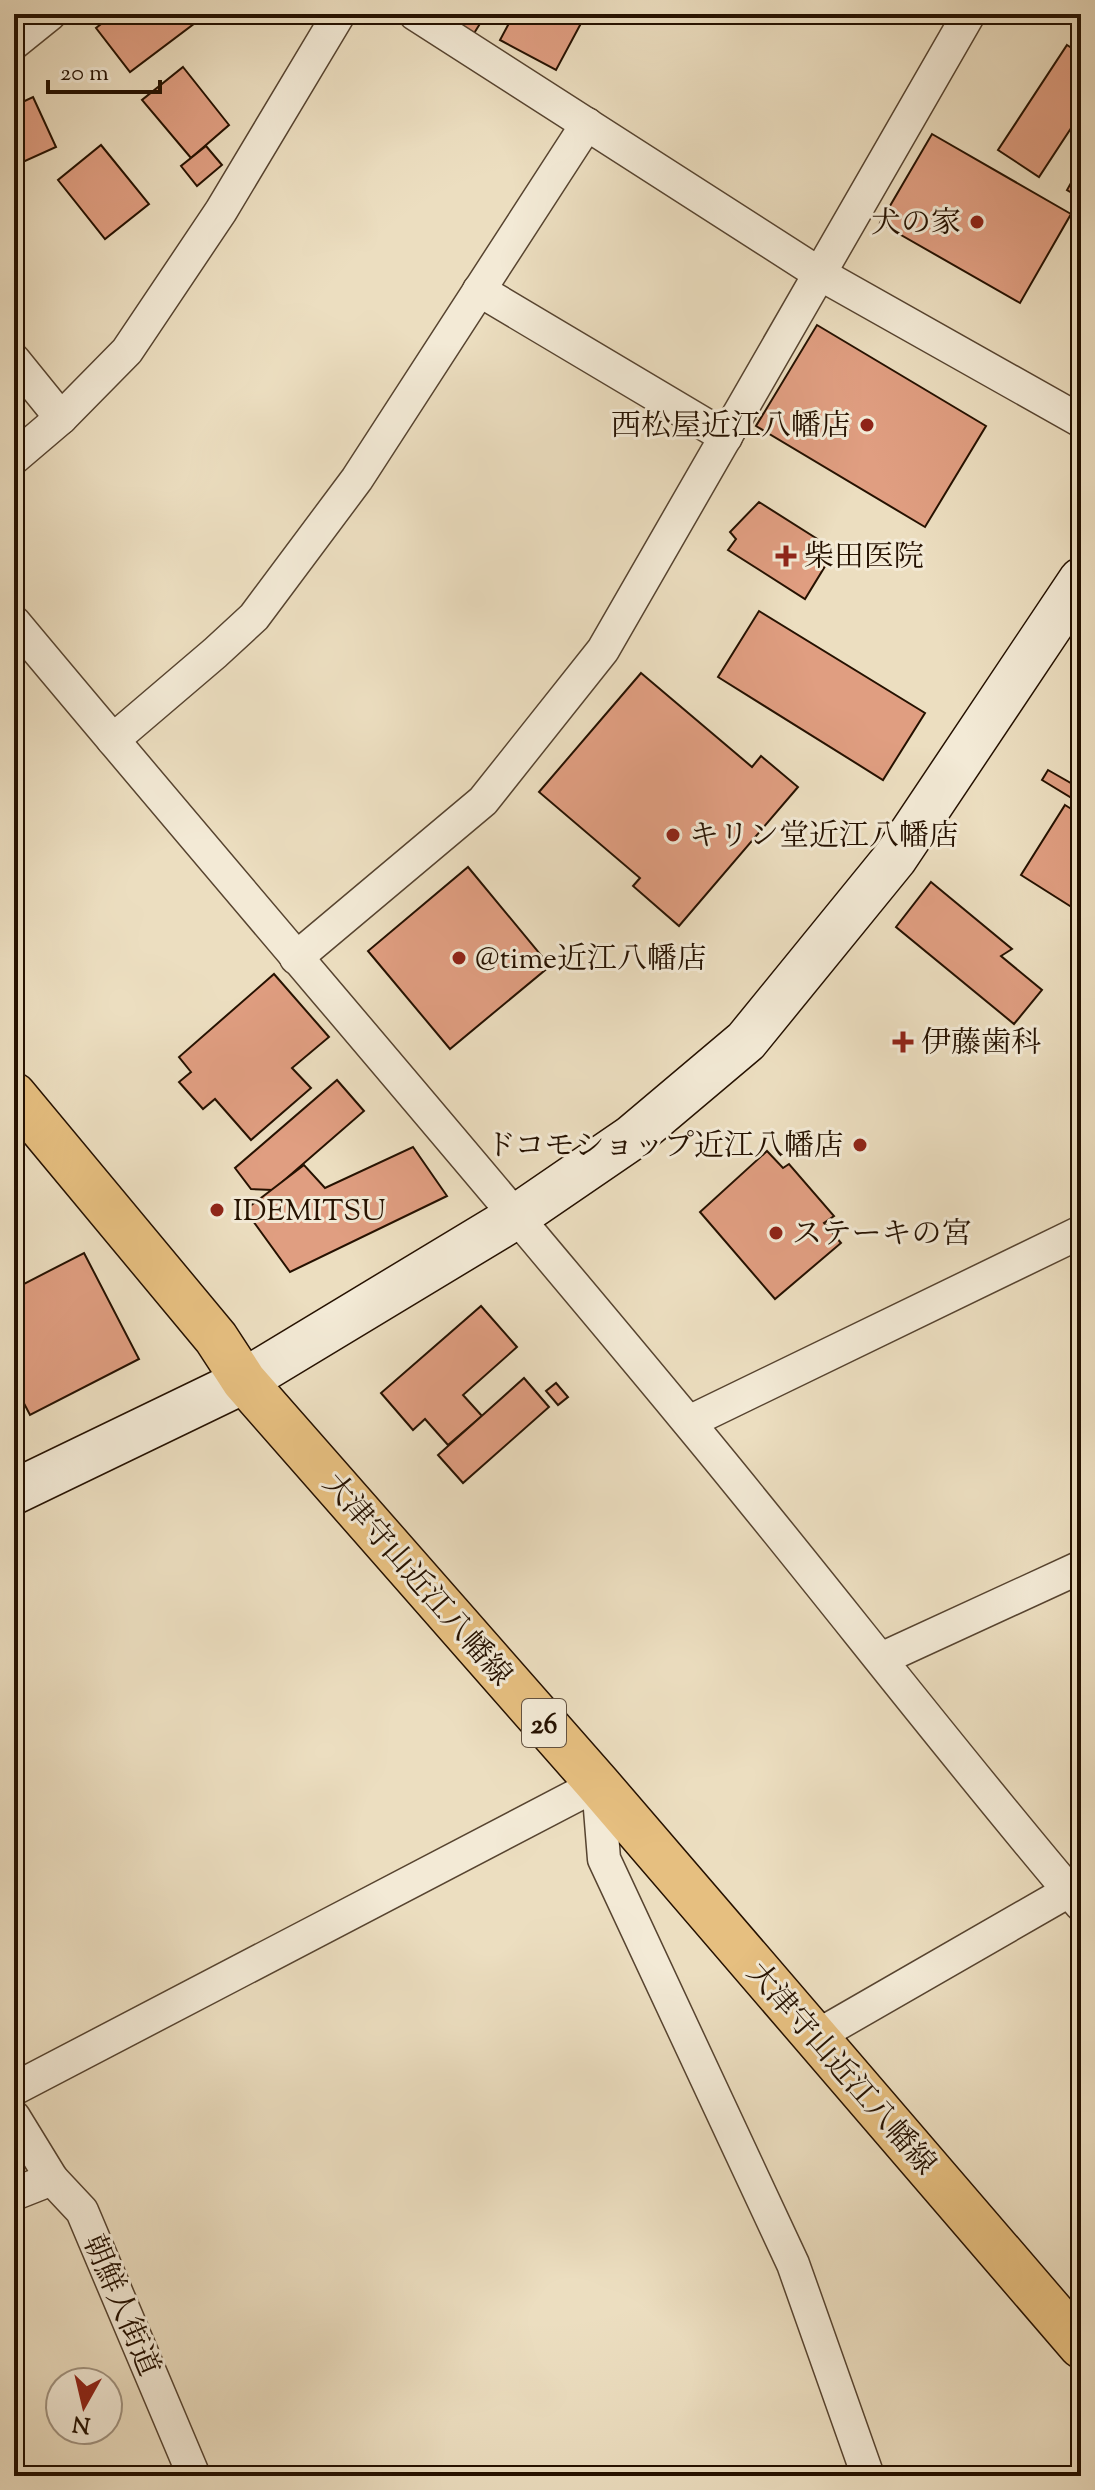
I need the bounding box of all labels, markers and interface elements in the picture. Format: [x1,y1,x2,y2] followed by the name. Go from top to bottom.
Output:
[48,44,160,94] scale bar
[60,57,109,91] text: 20 m
[871,203,961,246] place label: 犬の家
[968,213,986,231] marker: 犬の家
[611,406,851,449] place label: 西松屋近江八幡店
[858,416,876,434] marker: 西松屋近江八幡店
[804,537,924,580] place label: 柴田医院
[775,545,797,567] marker: 柴田医院
[689,816,959,859] place label: キリン堂近江八幡店
[664,826,682,844] marker: キリン堂近江八幡店
[475,939,707,982] place label: @time近江八幡店
[450,949,468,967] marker: @time近江八幡店
[921,1023,1041,1066] place label: 伊藤歯科
[892,1031,914,1053] marker: 伊藤歯科
[486,1126,844,1169] place label: ドコモショップ近江八幡店
[851,1136,869,1154] marker: ドコモショップ近江八幡店
[233,1191,386,1234] place label: IDEMITSU
[208,1201,226,1219] marker: IDEMITSU
[792,1214,971,1257] place label: ステーキの宮
[767,1224,785,1242] marker: ステーキの宮
[311,1465,521,1697] street label: 大津守山近江八幡線
[522,1699,566,1747] road number: 26
[735,1954,945,2186] street label: 大津守山近江八幡線
[71,2229,169,2383] street label: 朝鮮人街道
[44,2366,124,2446] north arrow
[70,2406,93,2440] text: N

